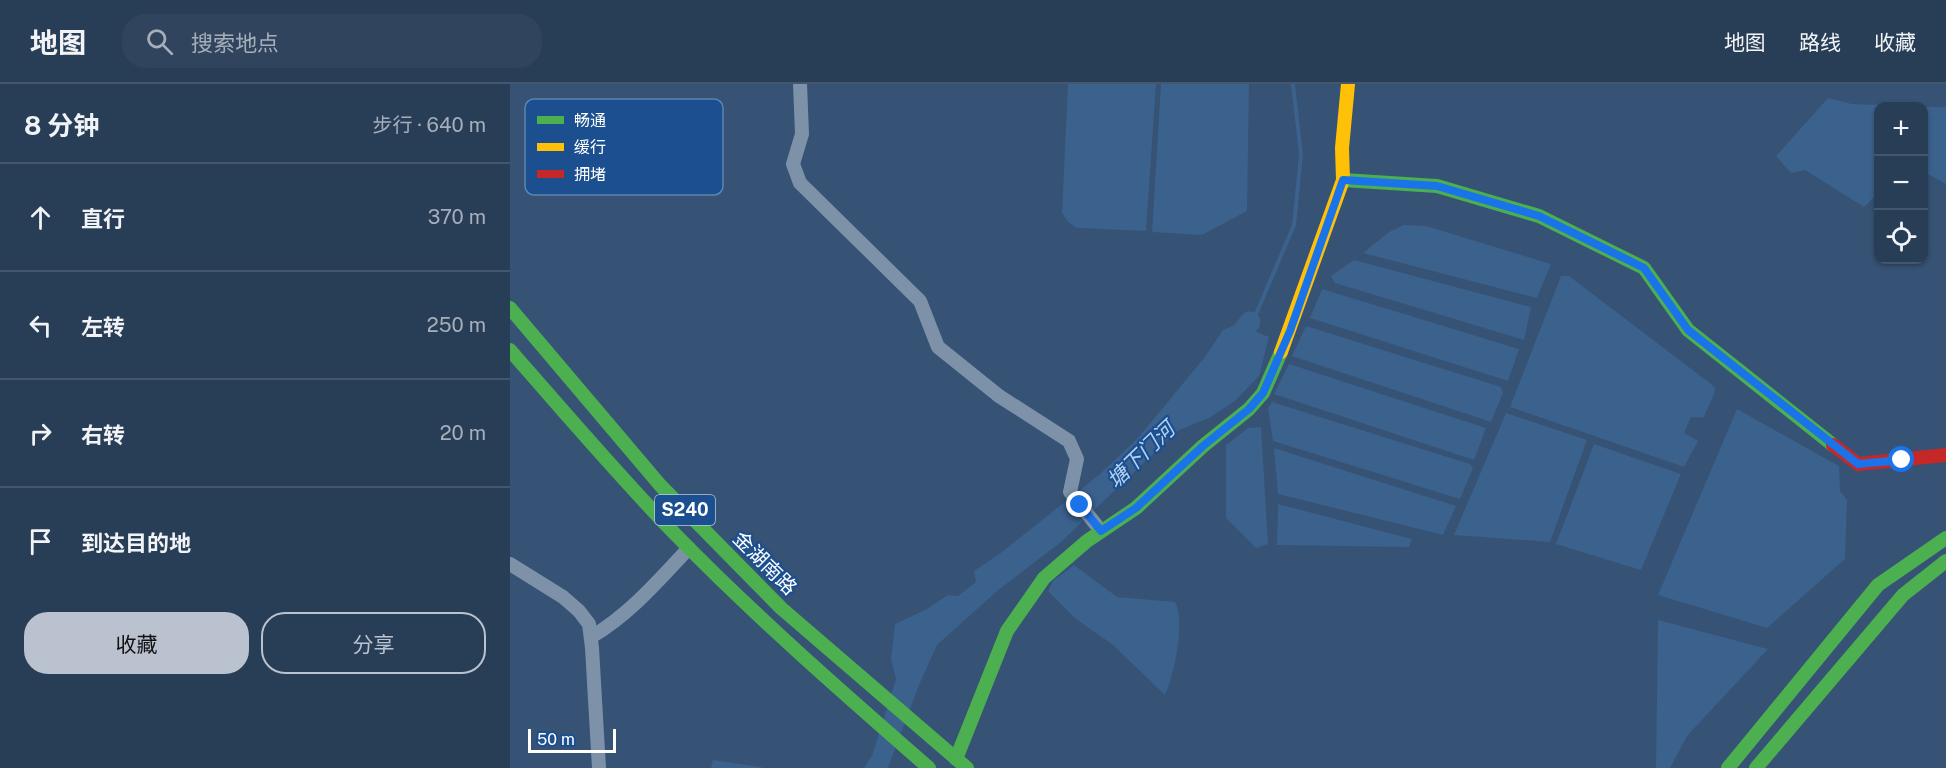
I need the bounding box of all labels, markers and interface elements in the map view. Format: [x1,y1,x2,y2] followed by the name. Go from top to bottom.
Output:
[122,14,542,68] search box
[143,25,176,58] icon: search
[30,26,86,59] text: 地图
[191,30,279,56] text: 搜索地点
[1724,30,1766,55] text: 地图
[1799,30,1841,55] text: 路线
[1874,30,1916,55] text: 收藏
[525,99,723,195] legend
[1874,102,1928,264] map controls
[1874,102,1928,156] button: +
[24,110,99,141] text: 8 分钟
[574,111,606,130] text: 畅通
[372,113,486,137] text: 步行 · 640 m
[574,138,606,157] text: 缓行
[1874,156,1928,210] button: −
[574,165,606,184] text: 拥堵
[24,201,57,234] icon: ahead
[428,205,486,229] text: 370 m
[81,206,125,232] text: 直行
[1874,210,1928,264] button: locate
[24,309,57,342] icon: left
[427,313,486,337] text: 250 m
[81,314,125,340] text: 左转
[1102,414,1182,493] water label: 塘下门河
[24,417,57,450] icon: right
[440,421,486,445] text: 20 m
[81,422,125,448] text: 右转
[1888,446,1914,472] route start
[1066,491,1092,517] route end
[655,495,715,525] road number: S240
[24,525,57,558] icon: arrive
[728,526,802,600] street label: 金湖南路
[81,530,191,556] text: 到达目的地
[24,612,249,674] button: 收藏
[261,612,486,674] button: 分享
[528,726,616,754] scale bar
[537,730,575,749] text: 50 m

